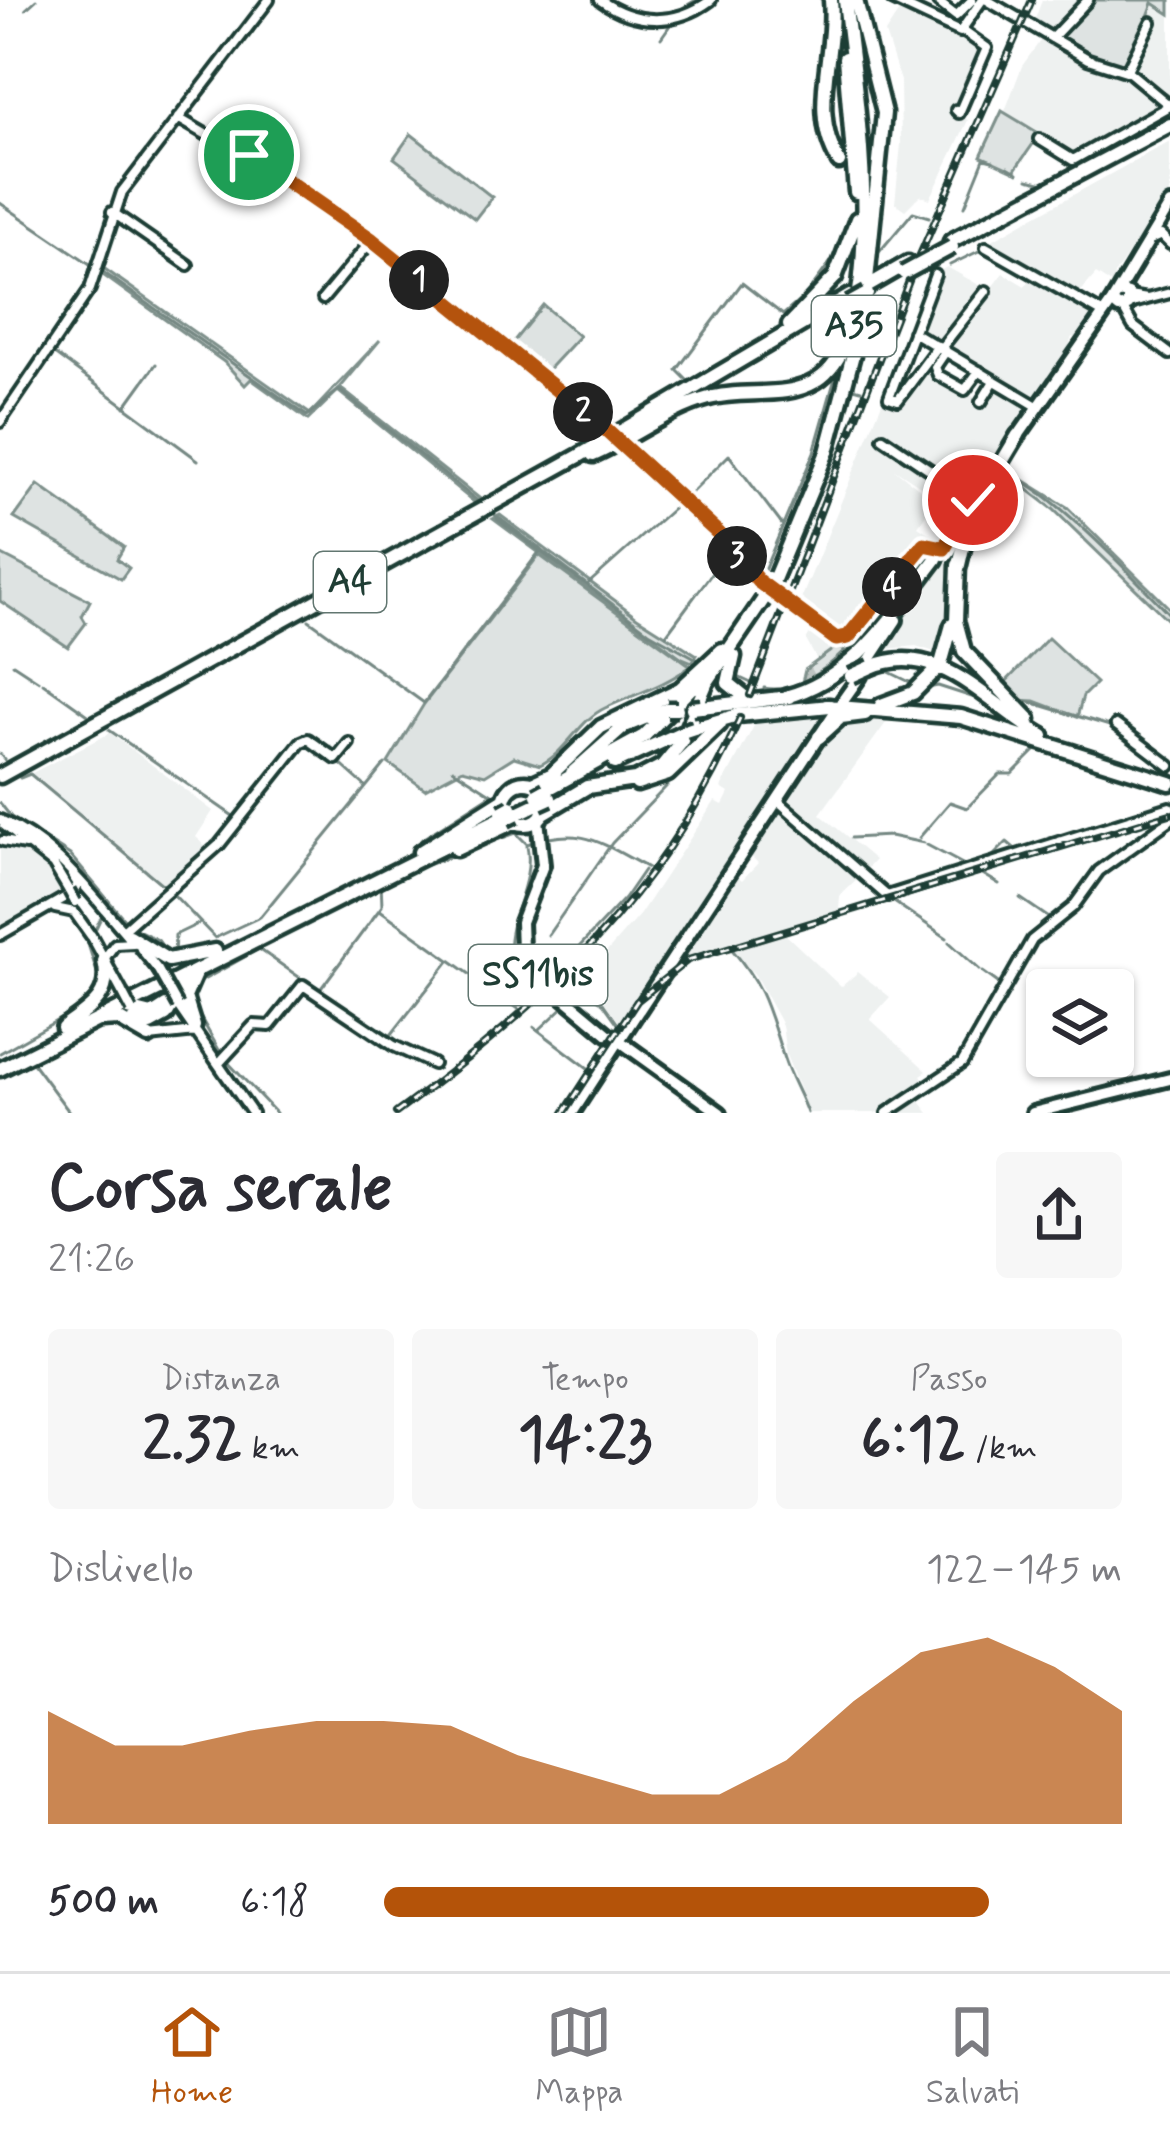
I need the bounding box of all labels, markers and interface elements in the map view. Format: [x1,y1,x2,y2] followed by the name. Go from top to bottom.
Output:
[198,104,300,206] pin
[216,122,282,188] icon: arrive
[389,250,449,310] pin: 1
[412,258,426,302] text: 1
[812,296,896,356] road number: A35
[553,382,613,442] pin: 2
[575,390,591,434] text: 2
[922,449,1024,551] pin
[940,467,1006,533] icon: check
[707,526,767,586] pin: 3
[730,534,744,578] text: 3
[314,552,386,612] road number: A4
[862,557,922,617] pin: 4
[882,565,902,609] text: 4
[469,945,607,1005] road number: SS11bis
[1026,969,1134,1077] map controls
[1026,969,1134,1077] button: layers
[48,1147,393,1233] text: Corsa serale
[996,1152,1122,1278] button: share
[48,1235,135,1286] text: 21:26
[161,1358,281,1402] text: Distanza
[541,1358,629,1402] text: Tempo
[911,1358,987,1402] text: Passo
[142,1402,243,1481] text: 2.32
[518,1402,652,1481] text: 14:23
[861,1402,966,1481] text: 6:12
[243,1427,300,1471] text: km
[966,1427,1037,1471] text: /km
[48,1545,194,1596] text: Dislivello
[926,1545,1122,1596] text: 122–145 m
[48,1877,159,1928] text: 500 m
[240,1877,309,1928] text: 6:18
[151,1999,233,2115] tab: Home
[535,1999,623,2115] tab: Mappa
[926,1999,1019,2115] tab: Salvati

